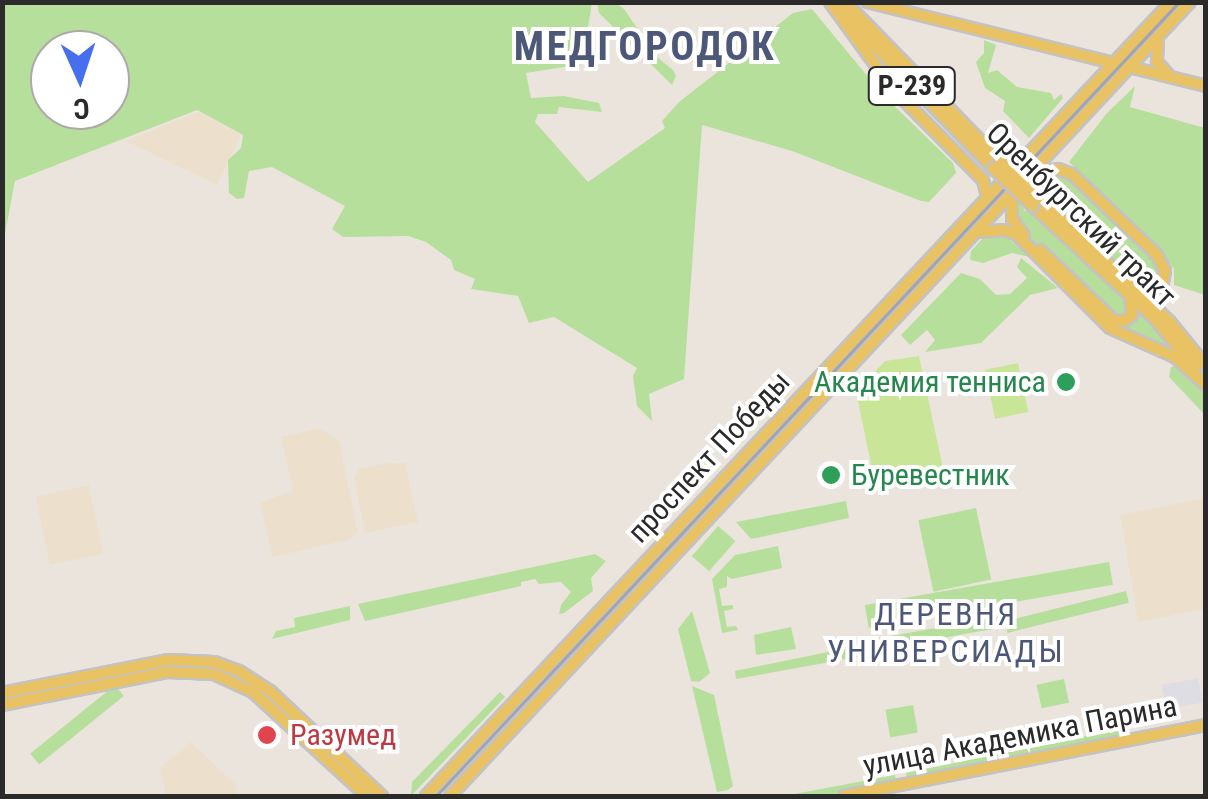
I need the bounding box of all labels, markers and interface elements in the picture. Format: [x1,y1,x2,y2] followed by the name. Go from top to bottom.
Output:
[514,23,776,71] district label: МЕДГОРОДОК
[30,30,130,130] north arrow
[867,63,957,109] road number: Р-239
[73,92,90,125] text: С
[979,115,1183,315] street label: Оренбургский тракт
[620,364,798,550] street label: проспект Победы
[814,364,1046,400] place label: Академия тенниса
[1055,371,1077,393] marker: Академия тенниса
[851,457,1010,493] place label: Буревестник
[820,464,842,486] marker: Буревестник
[827,596,1065,671] district label: ДЕРЕВНЯ УНИВЕРСИАДЫ
[860,688,1180,784] street label: улица Академика Парина
[290,717,396,753] place label: Разумед
[254,722,280,748] marker: Разумед

